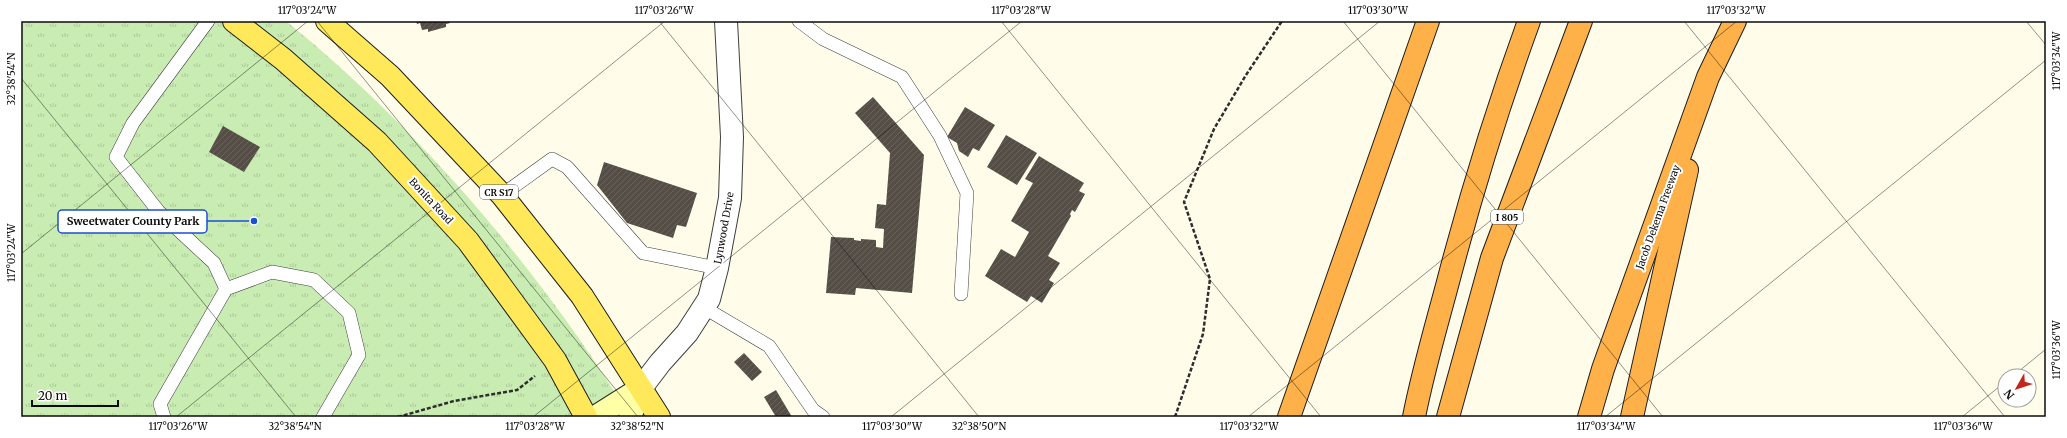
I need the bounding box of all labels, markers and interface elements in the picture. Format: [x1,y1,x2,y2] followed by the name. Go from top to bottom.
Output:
[278,4,337,17] text: 117°03'24"W
[634,4,695,17] text: 117°03'26"W
[991,4,1052,17] text: 117°03'28"W
[1348,4,1409,17] text: 117°03'30"W
[1707,4,1767,17] text: 117°03'32"W
[2050,31,2063,90] text: 117°03'34"W
[5,52,18,106] text: 32°38'54"N
[1633,163,1683,272] street label: Jacob Dekema Freeway
[406,175,456,227] street label: Bonita Road
[480,185,518,199] road number: CR S17
[711,191,737,265] street label: Lynwood Drive
[58,210,207,233] callout: Sweetwater County Park
[1491,210,1523,224] road number: I 805
[67,214,200,228] text: Sweetwater County Park
[5,223,18,282] text: 117°03'24"W
[2050,320,2063,379] text: 117°03'36"W
[1997,368,2037,408] north arrow
[32,382,118,408] scale bar
[2001,386,2017,402] text: N
[38,388,67,403] text: 20 m
[148,420,209,433] text: 117°03'26"W
[268,420,322,433] text: 32°38'54"N
[505,420,566,433] text: 117°03'28"W
[610,420,664,433] text: 32°38'52"N
[862,420,923,433] text: 117°03'30"W
[952,420,1006,433] text: 32°38'50"N
[1220,420,1280,433] text: 117°03'32"W
[1577,420,1636,433] text: 117°03'34"W
[1934,420,1993,433] text: 117°03'36"W

